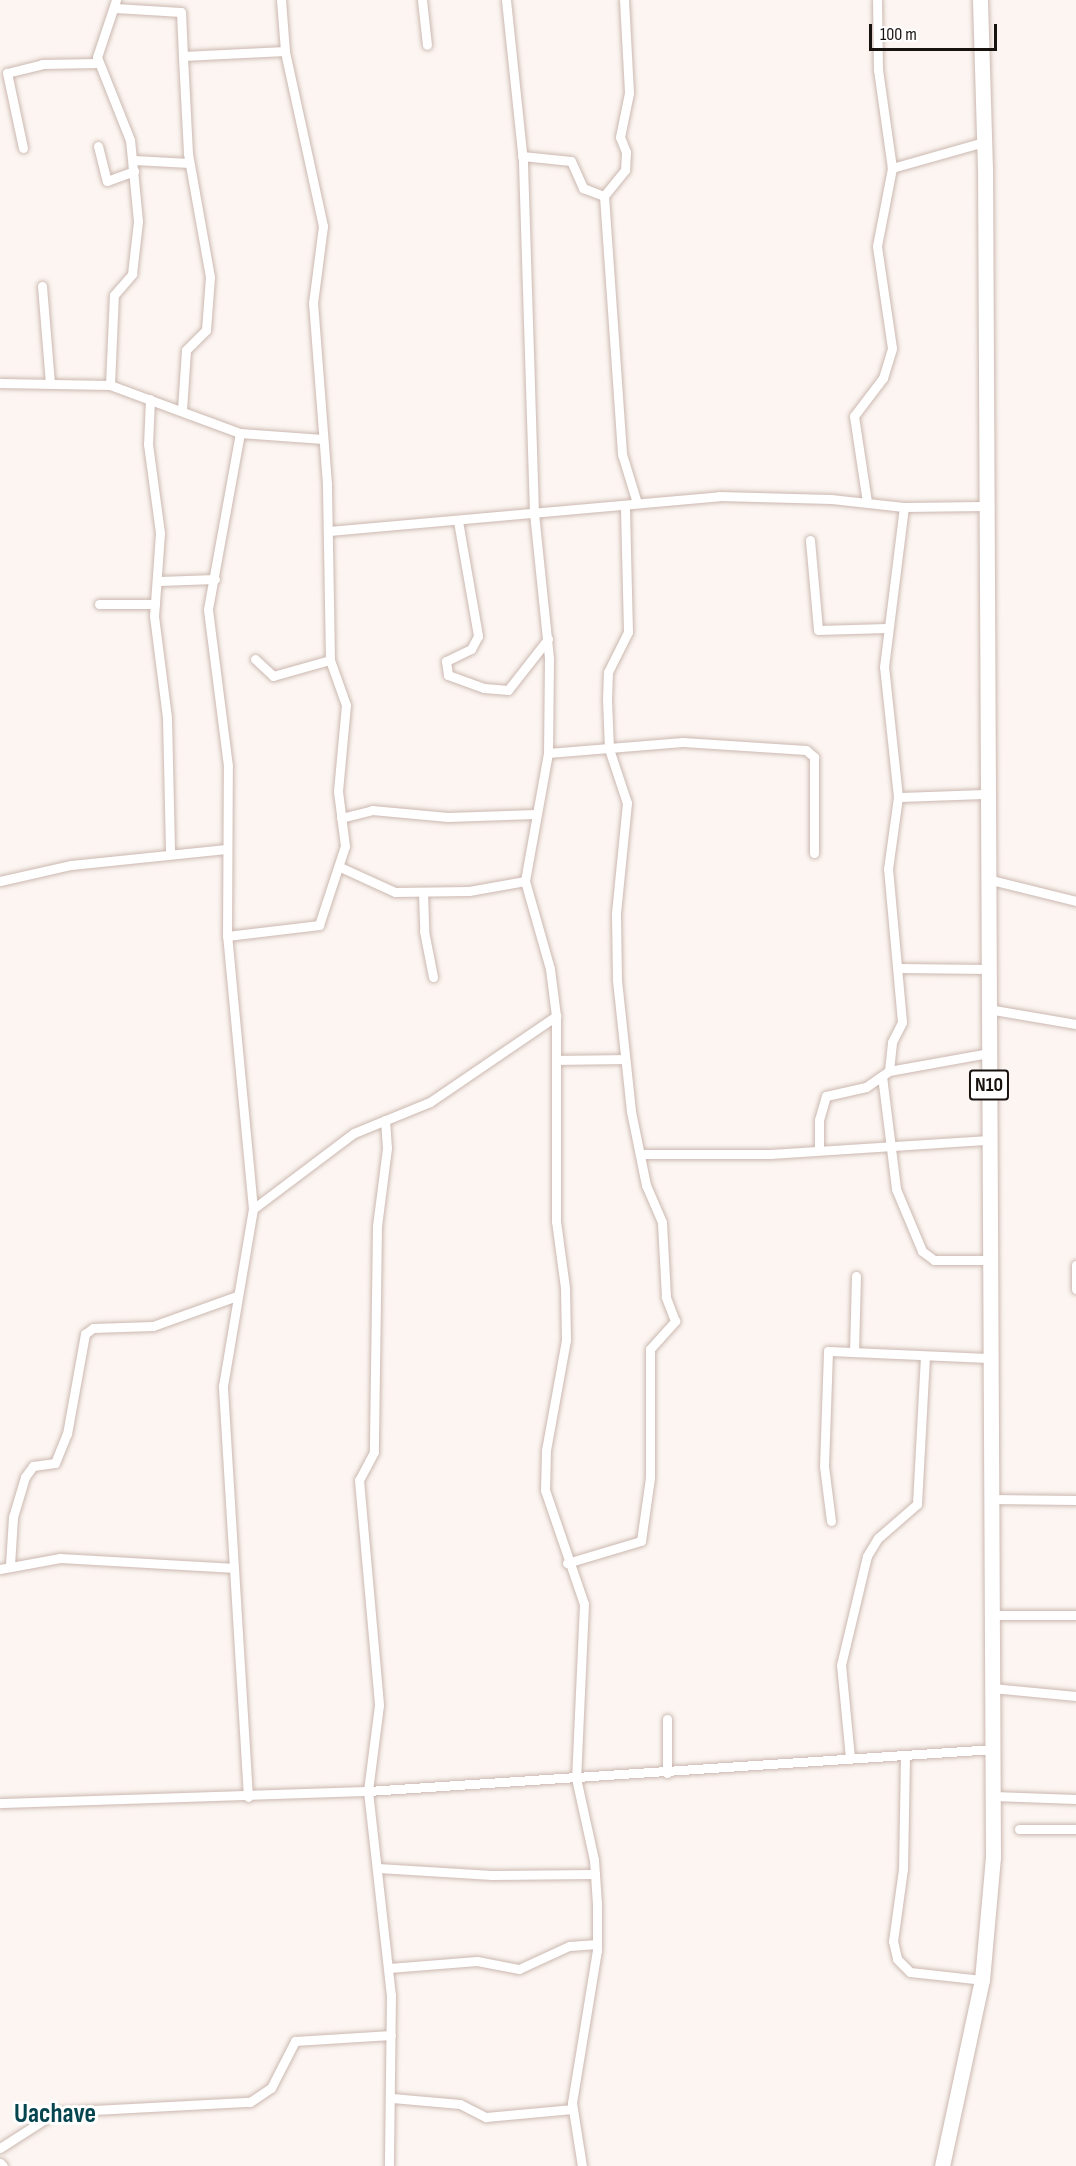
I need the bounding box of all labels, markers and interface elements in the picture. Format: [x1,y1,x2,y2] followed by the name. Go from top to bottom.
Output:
[872,12,1000,50] scale bar
[880,24,917,45] text: 100 m
[968,1068,1010,1102] road number: N10
[14,2099,96,2131] district label: Uachave

